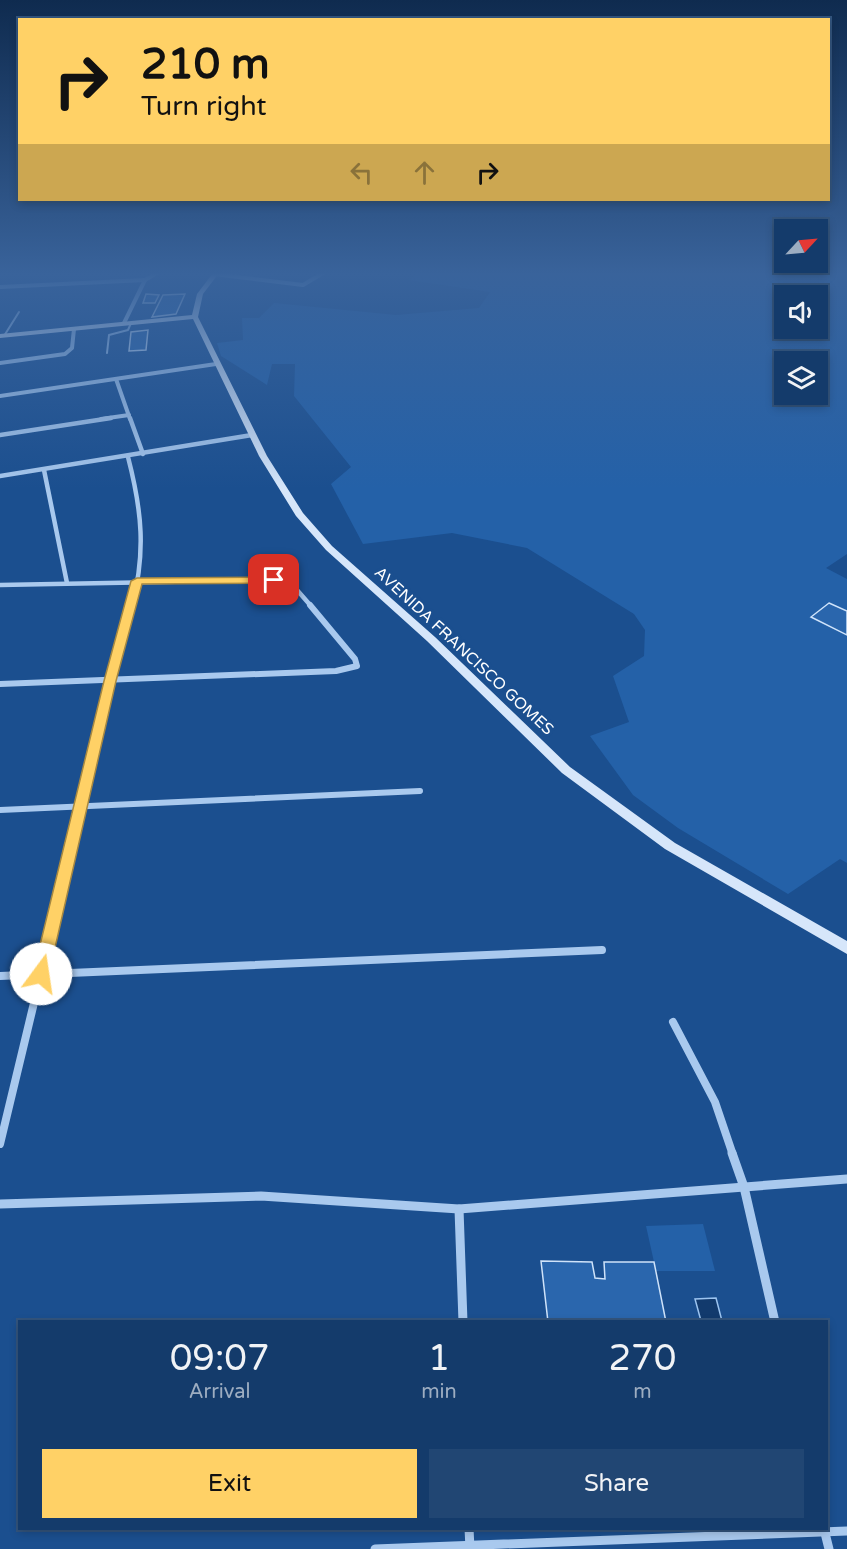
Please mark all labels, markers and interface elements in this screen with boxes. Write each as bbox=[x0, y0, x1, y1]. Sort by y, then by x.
text: 210 m bbox=[141, 39, 270, 90]
icon: right bbox=[42, 42, 120, 120]
text: Turn right bbox=[141, 90, 267, 123]
icon: left bbox=[345, 156, 378, 189]
icon: ahead bbox=[408, 156, 441, 189]
icon: right bbox=[471, 156, 504, 189]
north arrow bbox=[774, 219, 828, 273]
map controls bbox=[774, 219, 828, 405]
button: sound bbox=[774, 285, 828, 339]
button: layers bbox=[774, 351, 828, 405]
pin bbox=[248, 554, 299, 605]
icon: arrive bbox=[257, 563, 290, 596]
street label: AVENIDA FRANCISCO GOMES bbox=[370, 563, 558, 740]
position arrow bbox=[9, 942, 73, 1006]
text: 09:07 bbox=[170, 1337, 270, 1380]
text: 1 bbox=[428, 1337, 450, 1380]
text: 270 bbox=[608, 1337, 676, 1380]
text: Arrival bbox=[189, 1380, 251, 1404]
text: min bbox=[421, 1380, 457, 1404]
text: m bbox=[633, 1380, 652, 1404]
button: Exit bbox=[42, 1449, 417, 1518]
button: Share bbox=[429, 1449, 804, 1518]

